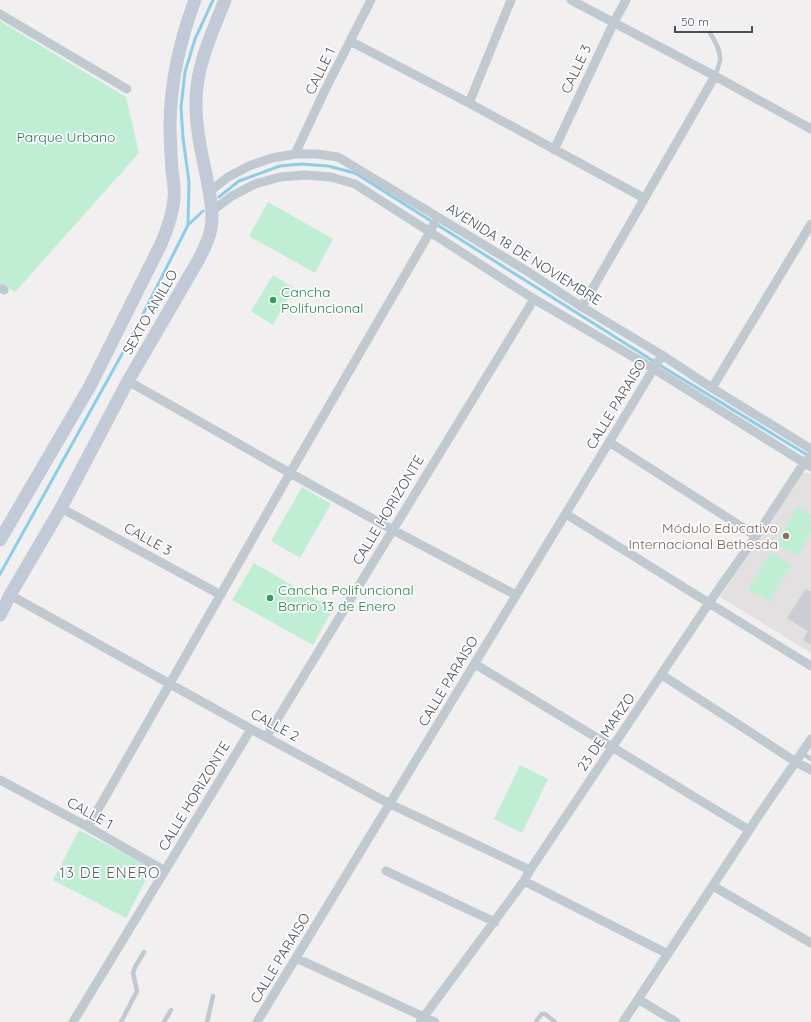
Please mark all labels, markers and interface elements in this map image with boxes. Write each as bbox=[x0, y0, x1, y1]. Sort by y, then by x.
scale bar bbox=[675, 8, 752, 34]
text: 50 m bbox=[681, 14, 709, 29]
street label: CALLE 3 bbox=[557, 42, 595, 96]
street label: CALLE 1 bbox=[301, 45, 339, 97]
park label: Parque Urbano bbox=[17, 128, 115, 146]
street label: AVENIDA 18 DE NOVIEMBRE bbox=[443, 199, 605, 309]
street label: SEXTO ANILLO bbox=[118, 266, 182, 358]
place label: Cancha Polifuncional bbox=[281, 283, 363, 317]
marker: Cancha Polifuncional bbox=[268, 295, 278, 305]
street label: CALLE PARAISO bbox=[582, 355, 650, 452]
street label: CALLE HORIZONTE bbox=[348, 452, 428, 568]
street label: CALLE 3 bbox=[121, 518, 175, 560]
place label: Módulo Educativo Internacional Bethesda bbox=[628, 519, 778, 553]
marker: Módulo Educativo Internacional Bethesda bbox=[781, 531, 791, 541]
place label: Cancha Polifuncional Barrio 13 de Enero bbox=[278, 581, 414, 615]
marker: Cancha Polifuncional Barrio 13 de Enero bbox=[265, 593, 275, 603]
street label: CALLE PARAISO bbox=[414, 632, 482, 729]
street label: 23 DE MARZO bbox=[573, 689, 639, 775]
street label: CALLE 2 bbox=[248, 705, 303, 745]
street label: CALLE HORIZONTE bbox=[154, 738, 234, 854]
street label: CALLE 1 bbox=[64, 793, 116, 833]
district label: 13 DE ENERO bbox=[59, 863, 161, 882]
street label: CALLE PARAISO bbox=[246, 909, 314, 1006]

